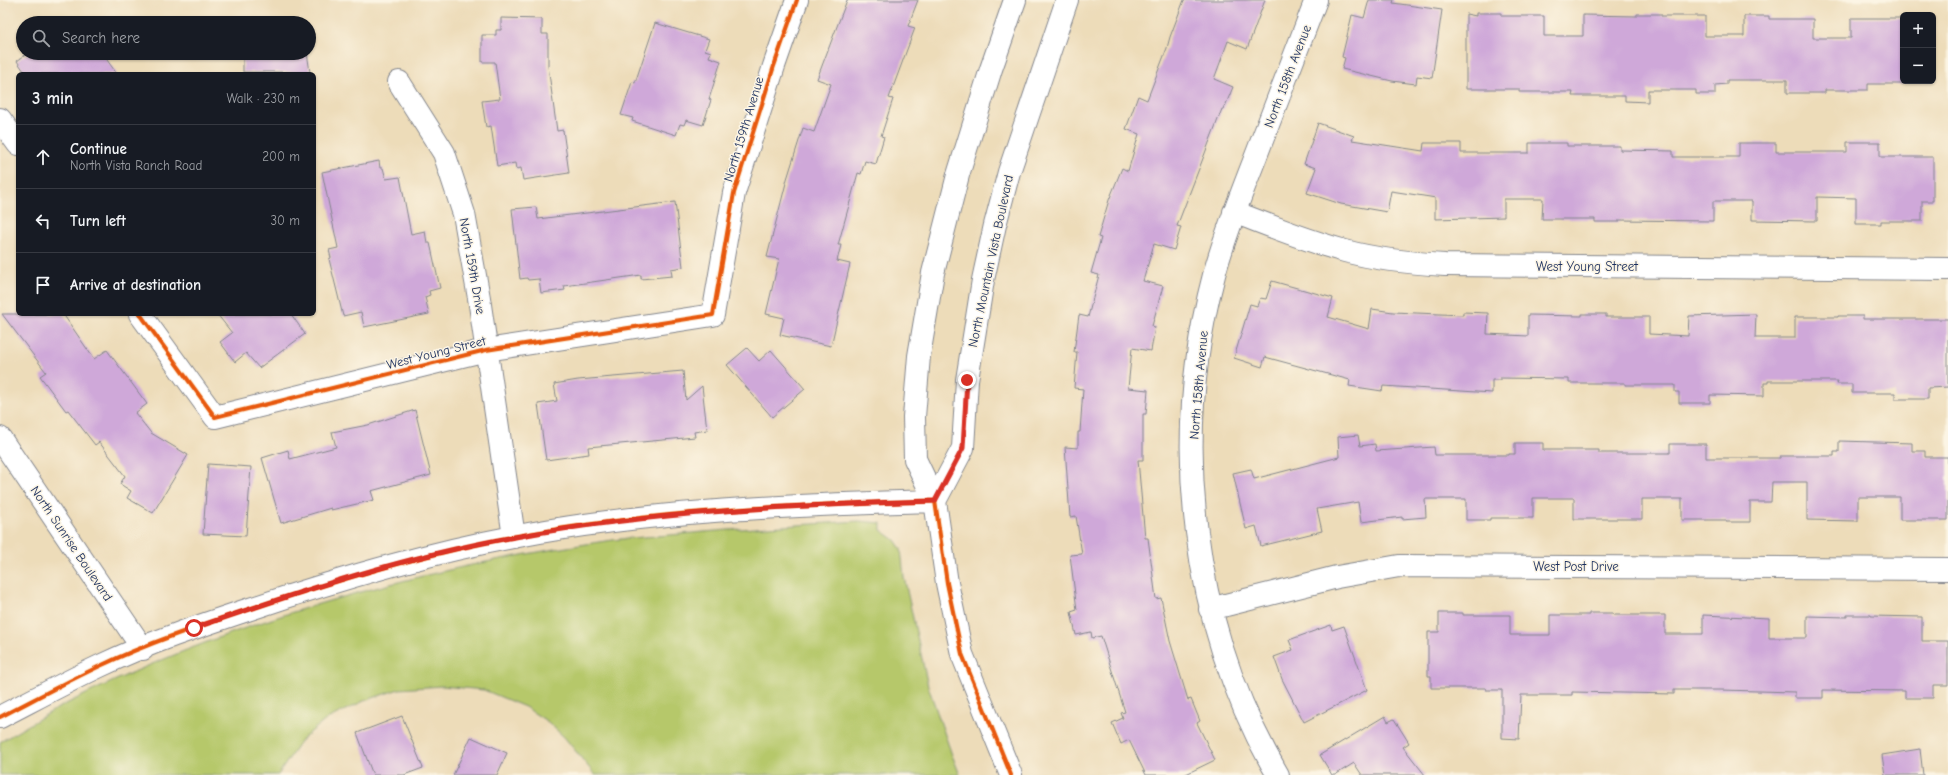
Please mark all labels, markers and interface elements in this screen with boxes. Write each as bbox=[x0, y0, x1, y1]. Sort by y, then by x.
map controls bbox=[1900, 12, 1936, 84]
button: + bbox=[1900, 12, 1936, 48]
search box bbox=[16, 16, 316, 60]
street label: North 158th Avenue bbox=[1261, 22, 1314, 130]
icon: search bbox=[30, 27, 52, 49]
text: Search here bbox=[62, 29, 140, 47]
button: − bbox=[1900, 48, 1936, 84]
street label: North 159th Avenue bbox=[720, 74, 767, 184]
text: 3 min bbox=[32, 89, 73, 108]
text: Walk · 230 m bbox=[226, 91, 300, 106]
text: Continue bbox=[70, 140, 127, 158]
icon: ahead bbox=[32, 146, 54, 168]
text: 200 m bbox=[262, 149, 300, 164]
text: North Vista Ranch Road bbox=[70, 158, 202, 173]
street label: North Mountain Vista Boulevard bbox=[965, 173, 1016, 349]
icon: left bbox=[32, 210, 54, 232]
text: Turn left bbox=[70, 212, 126, 230]
text: 30 m bbox=[270, 213, 300, 228]
street label: North 159th Drive bbox=[457, 217, 488, 316]
street label: West Young Street bbox=[1536, 259, 1639, 274]
icon: arrive bbox=[32, 274, 54, 296]
text: Arrive at destination bbox=[70, 276, 201, 294]
street label: North 158th Avenue bbox=[1186, 330, 1211, 440]
street label: West Young Street bbox=[385, 333, 489, 372]
route end bbox=[958, 371, 976, 389]
street label: North Sunrise Boulevard bbox=[27, 483, 116, 604]
street label: West Post Drive bbox=[1533, 559, 1619, 574]
route start bbox=[185, 619, 203, 637]

